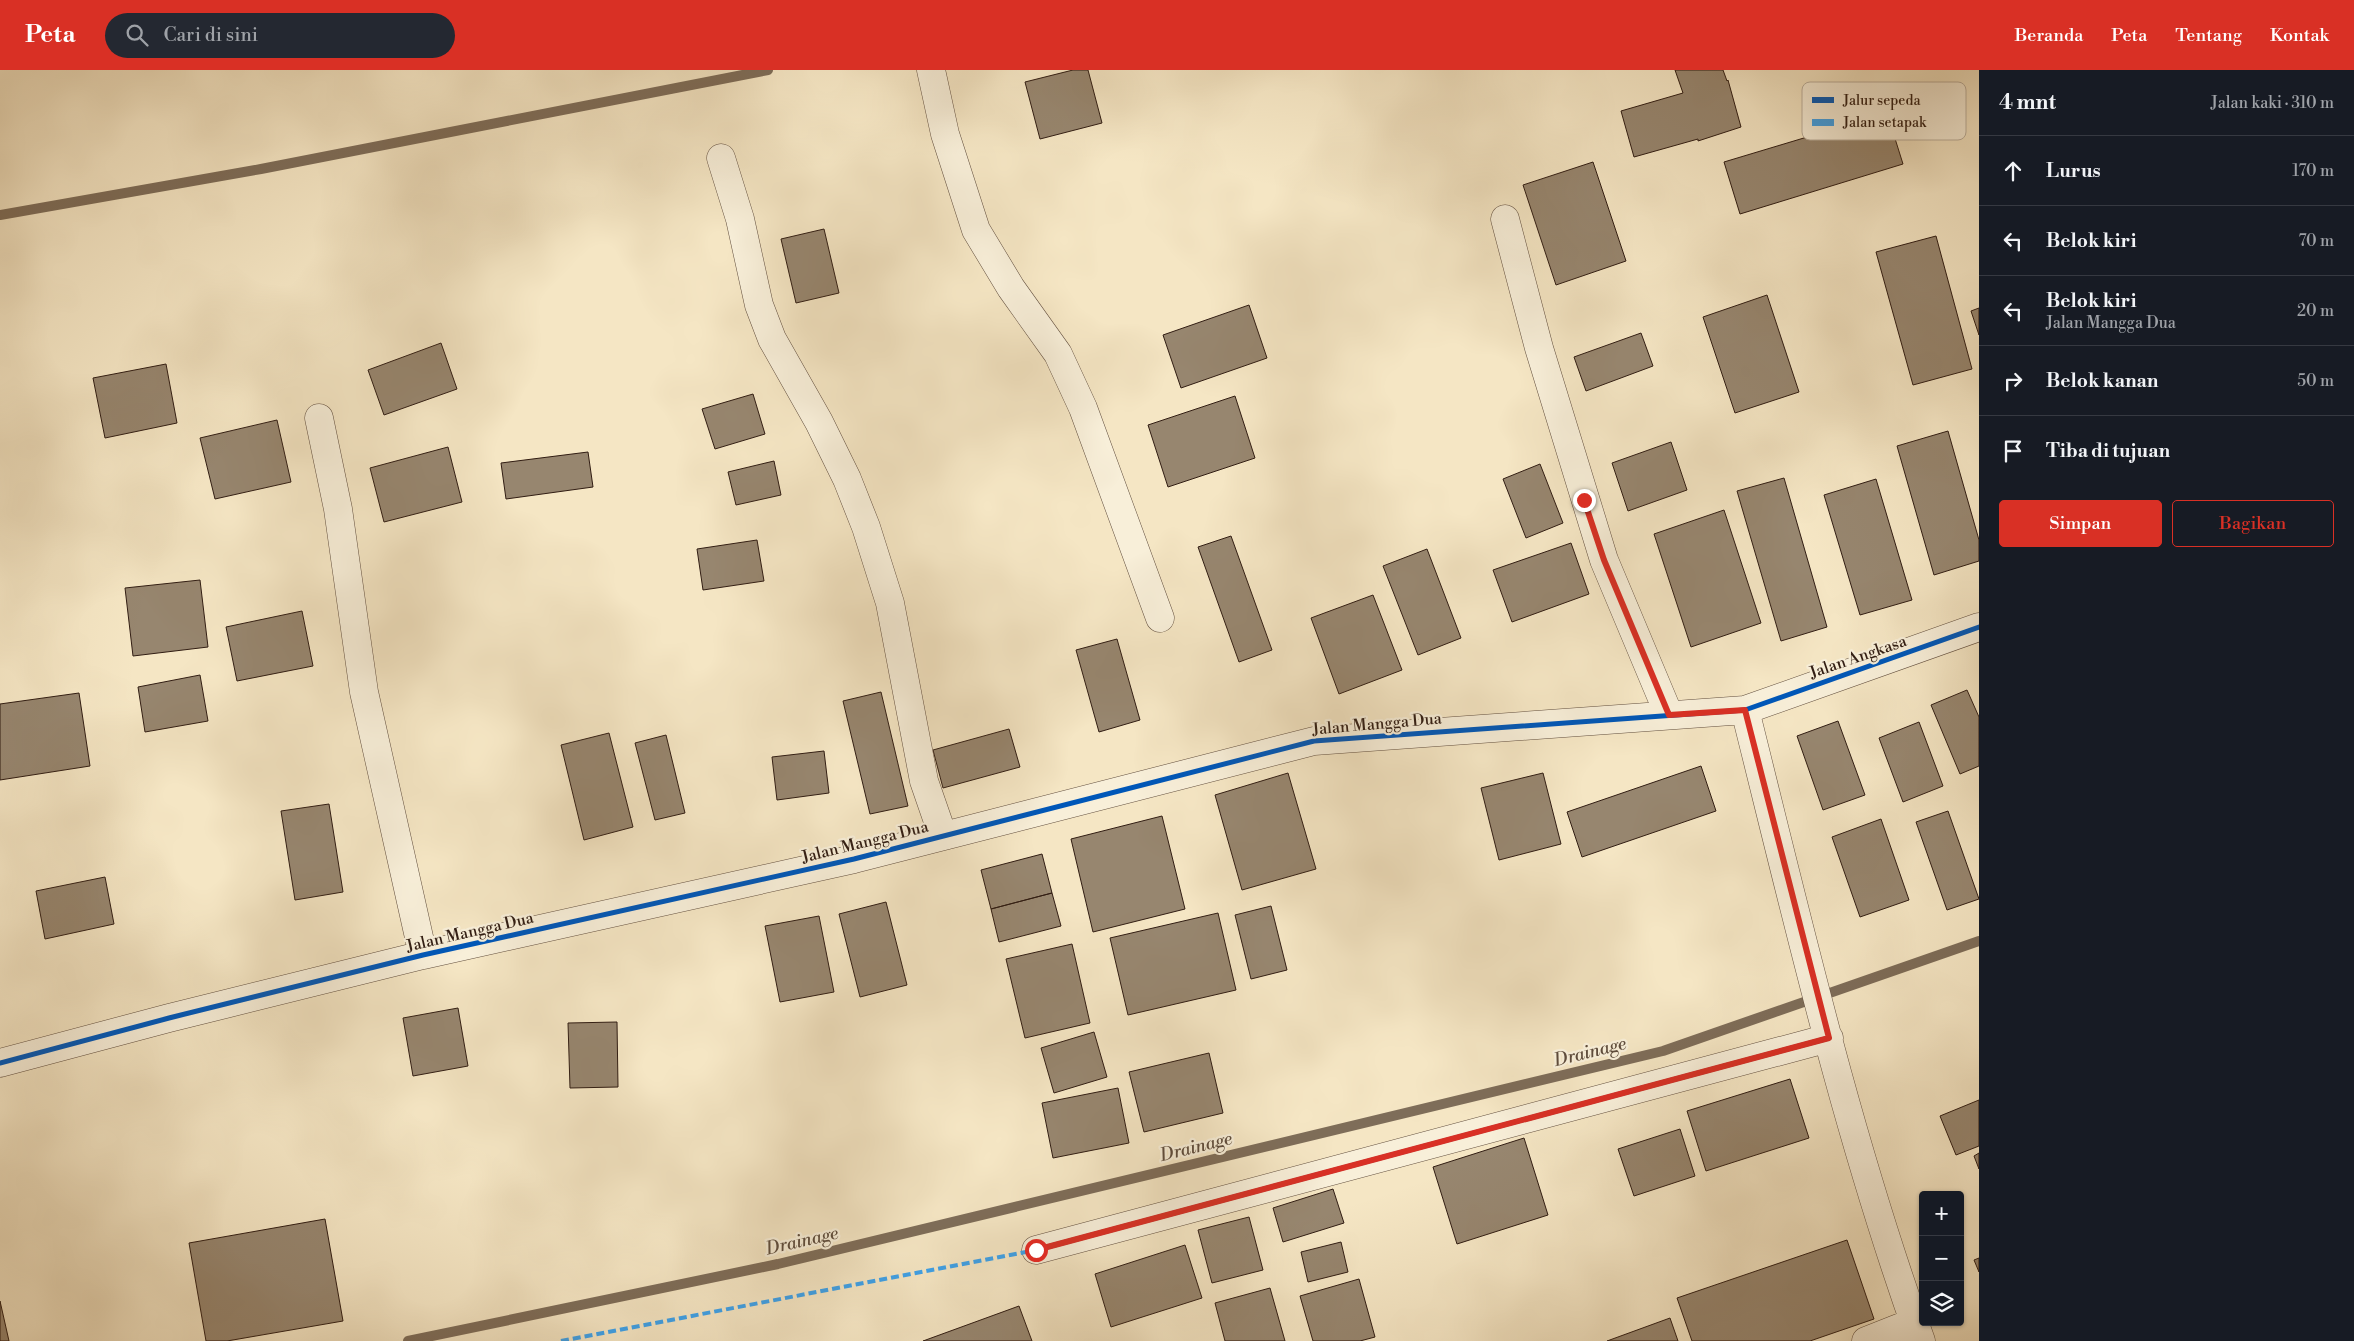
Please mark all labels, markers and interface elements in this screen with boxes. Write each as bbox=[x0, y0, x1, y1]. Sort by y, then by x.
search box bbox=[105, 13, 455, 58]
text: Peta bbox=[25, 20, 75, 50]
icon: search bbox=[123, 21, 151, 49]
text: Cari di sini bbox=[163, 23, 258, 47]
text: Beranda bbox=[2015, 24, 2083, 47]
text: Peta bbox=[2111, 24, 2147, 47]
text: Tentang bbox=[2175, 24, 2242, 47]
text: Kontak bbox=[2270, 24, 2329, 47]
legend bbox=[1802, 82, 1966, 140]
text: 4 mnt bbox=[1999, 90, 2056, 116]
text: Jalur sepeda bbox=[1842, 92, 1921, 110]
text: Jalan kaki · 310 m bbox=[2211, 93, 2334, 113]
text: Jalan setapak bbox=[1842, 114, 1927, 132]
icon: ahead bbox=[1999, 157, 2027, 185]
text: Lurus bbox=[2046, 159, 2101, 183]
text: 170 m bbox=[2292, 161, 2334, 181]
icon: left bbox=[1999, 227, 2027, 255]
text: Belok kiri bbox=[2046, 229, 2136, 253]
text: 70 m bbox=[2298, 231, 2334, 251]
text: Belok kiri bbox=[2046, 289, 2136, 313]
icon: left bbox=[1999, 297, 2027, 325]
text: 20 m bbox=[2297, 301, 2334, 321]
text: Jalan Mangga Dua bbox=[2046, 313, 2176, 333]
icon: right bbox=[1999, 367, 2027, 395]
text: Belok kanan bbox=[2046, 369, 2159, 393]
text: 50 m bbox=[2297, 371, 2334, 391]
icon: arrive bbox=[1999, 437, 2027, 465]
text: Tiba di tujuan bbox=[2046, 439, 2170, 463]
route end bbox=[1573, 489, 1596, 512]
button: Simpan bbox=[1999, 500, 2162, 547]
button: Bagikan bbox=[2172, 500, 2334, 547]
street label: Jalan Angkasa bbox=[1806, 631, 1910, 683]
street label: Jalan Mangga Dua bbox=[1310, 708, 1443, 740]
street label: Jalan Mangga Dua bbox=[799, 816, 931, 868]
street label: Jalan Mangga Dua bbox=[403, 907, 536, 957]
water label: Drainage bbox=[1550, 1032, 1629, 1072]
water label: Drainage bbox=[1156, 1127, 1235, 1167]
map controls bbox=[1919, 1191, 1964, 1326]
button: + bbox=[1919, 1191, 1964, 1236]
water label: Drainage bbox=[763, 1221, 841, 1261]
button: − bbox=[1919, 1236, 1964, 1281]
route start bbox=[1025, 1239, 1048, 1262]
button: layers bbox=[1919, 1281, 1964, 1326]

